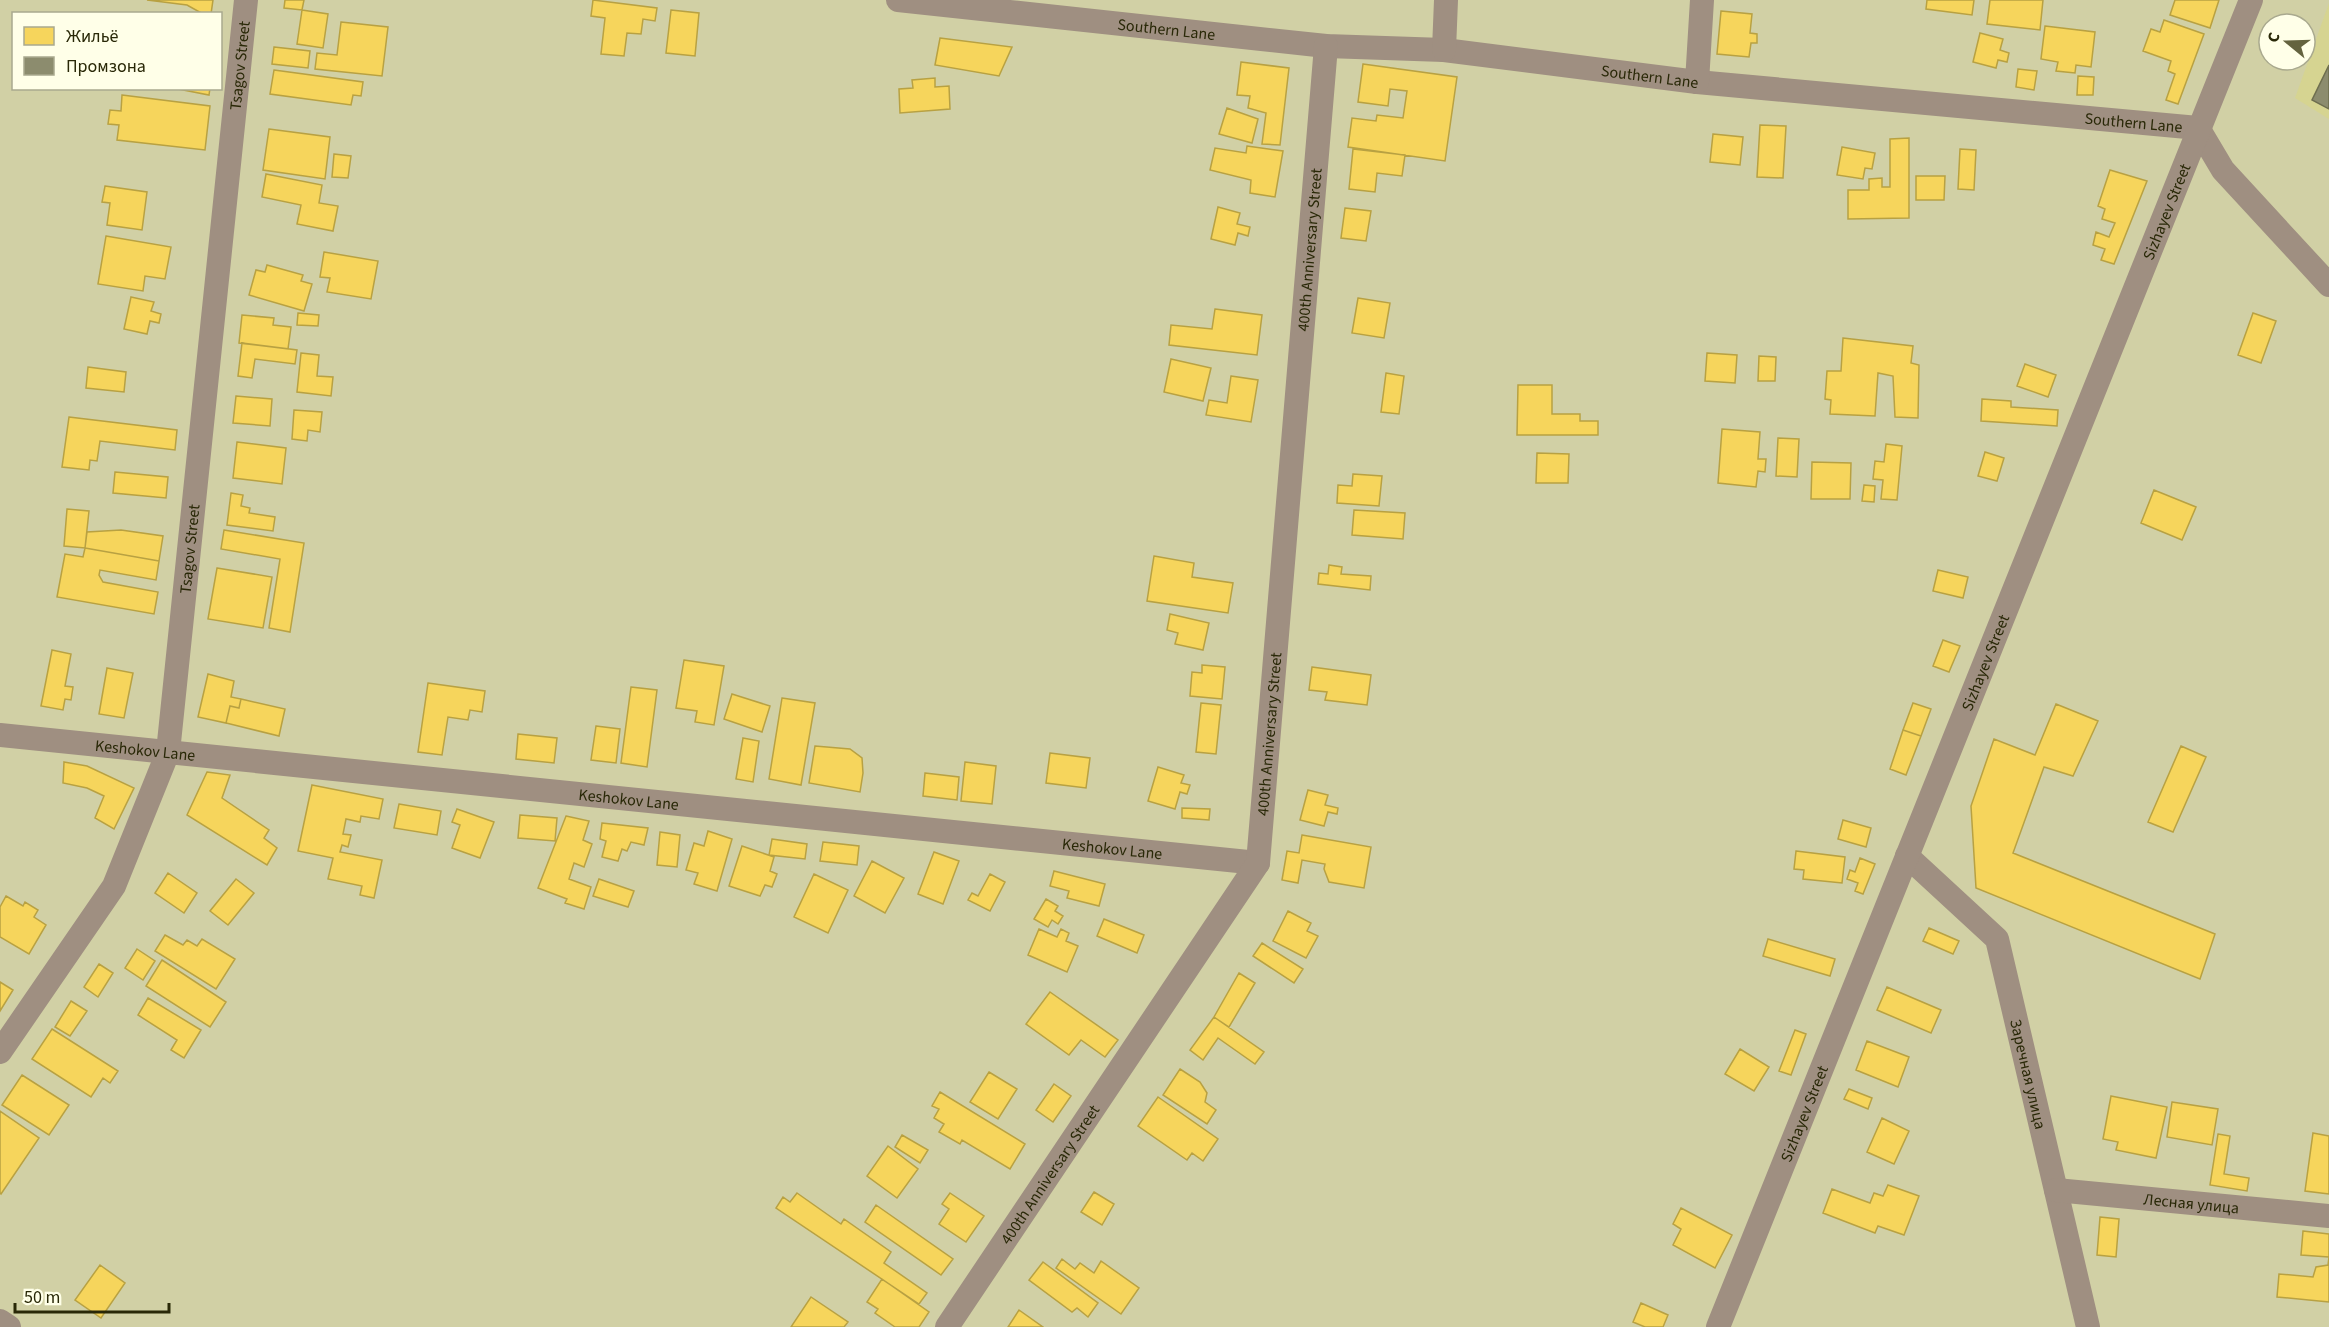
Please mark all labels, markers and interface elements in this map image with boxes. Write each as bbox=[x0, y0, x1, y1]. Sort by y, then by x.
legend bbox=[12, 12, 222, 90]
north arrow bbox=[2257, 12, 2317, 72]
street label: Southern Lane bbox=[1116, 14, 1216, 46]
street label: Tsagov Street bbox=[225, 19, 256, 111]
text: Жильё bbox=[66, 24, 119, 49]
text: С bbox=[2262, 29, 2286, 45]
text: Промзона bbox=[66, 54, 146, 79]
street label: Southern Lane bbox=[1600, 60, 1700, 94]
street label: Southern Lane bbox=[2084, 108, 2183, 139]
street label: Sizhayev Street bbox=[2138, 160, 2196, 264]
street label: 400th Anniversary Street bbox=[1292, 167, 1328, 332]
street label: Tsagov Street bbox=[174, 503, 206, 595]
street label: Sizhayev Street bbox=[1957, 611, 2015, 715]
street label: 400th Anniversary Street bbox=[1252, 651, 1288, 817]
street label: Keshokov Lane bbox=[94, 735, 196, 767]
street label: Keshokov Lane bbox=[577, 784, 680, 816]
street label: Keshokov Lane bbox=[1061, 833, 1163, 865]
street label: Заречная улица bbox=[2004, 1017, 2051, 1131]
street label: Sizhayev Street bbox=[1775, 1062, 1834, 1166]
street label: 400th Anniversary Street bbox=[996, 1100, 1105, 1249]
street label: Лесная улица bbox=[2143, 1188, 2240, 1219]
scale bar bbox=[15, 1276, 170, 1314]
text: 50 m bbox=[24, 1285, 60, 1310]

